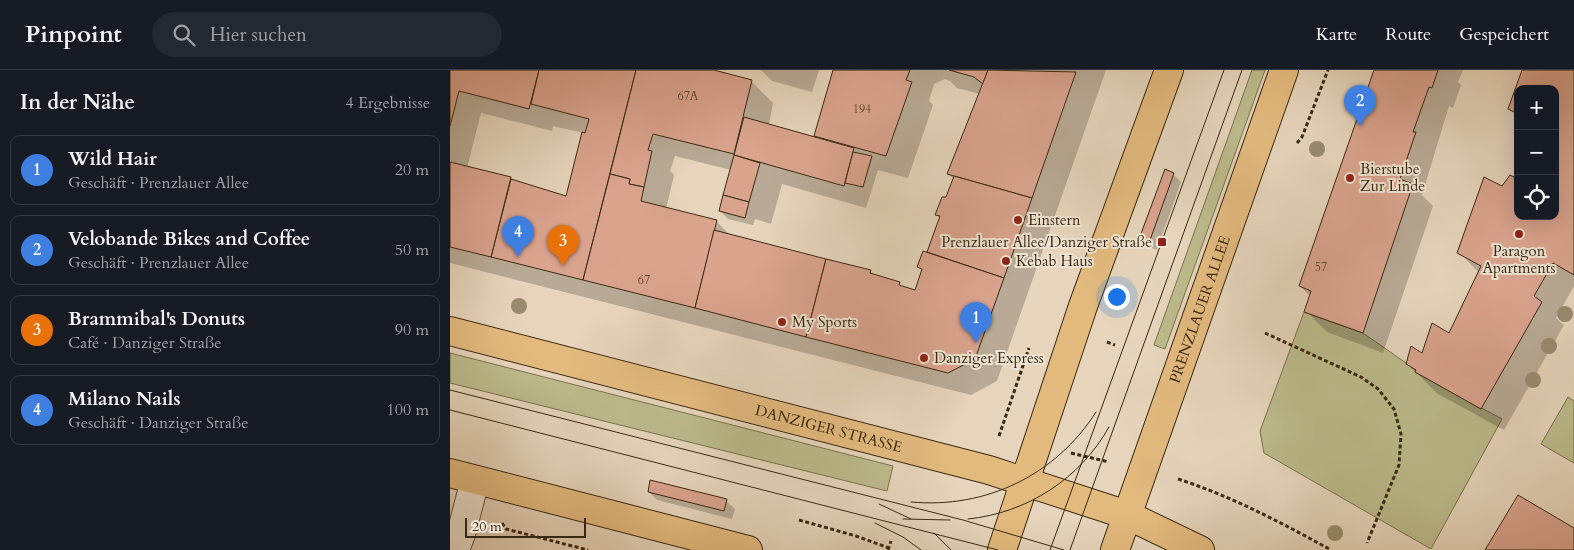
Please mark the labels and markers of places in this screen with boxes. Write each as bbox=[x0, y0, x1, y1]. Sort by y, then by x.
pin: 2 bbox=[1344, 85, 1376, 126]
place label: Bierstube Zur Linde bbox=[1360, 159, 1425, 196]
marker: Bierstube Zur Linde bbox=[1344, 172, 1356, 184]
place label: Einstern bbox=[1028, 210, 1081, 230]
marker: Einstern bbox=[1012, 214, 1024, 226]
pin: 4 bbox=[502, 216, 534, 257]
pin: 3 bbox=[547, 225, 579, 266]
marker: Paragon Apartments bbox=[1513, 228, 1525, 240]
place label: Prenzlauer Allee/Danziger Straße bbox=[941, 232, 1152, 252]
marker: Prenzlauer Allee/Danziger Straße bbox=[1156, 236, 1168, 248]
place label: Paragon Apartments bbox=[1482, 241, 1556, 278]
place label: Kebab Haus bbox=[1016, 251, 1093, 271]
marker: Kebab Haus bbox=[1000, 255, 1012, 267]
pin: 1 bbox=[960, 302, 992, 343]
place label: My Sports bbox=[792, 312, 857, 332]
marker: My Sports bbox=[776, 316, 788, 328]
place label: Danziger Express bbox=[934, 348, 1044, 368]
marker: Danziger Express bbox=[918, 352, 930, 364]

